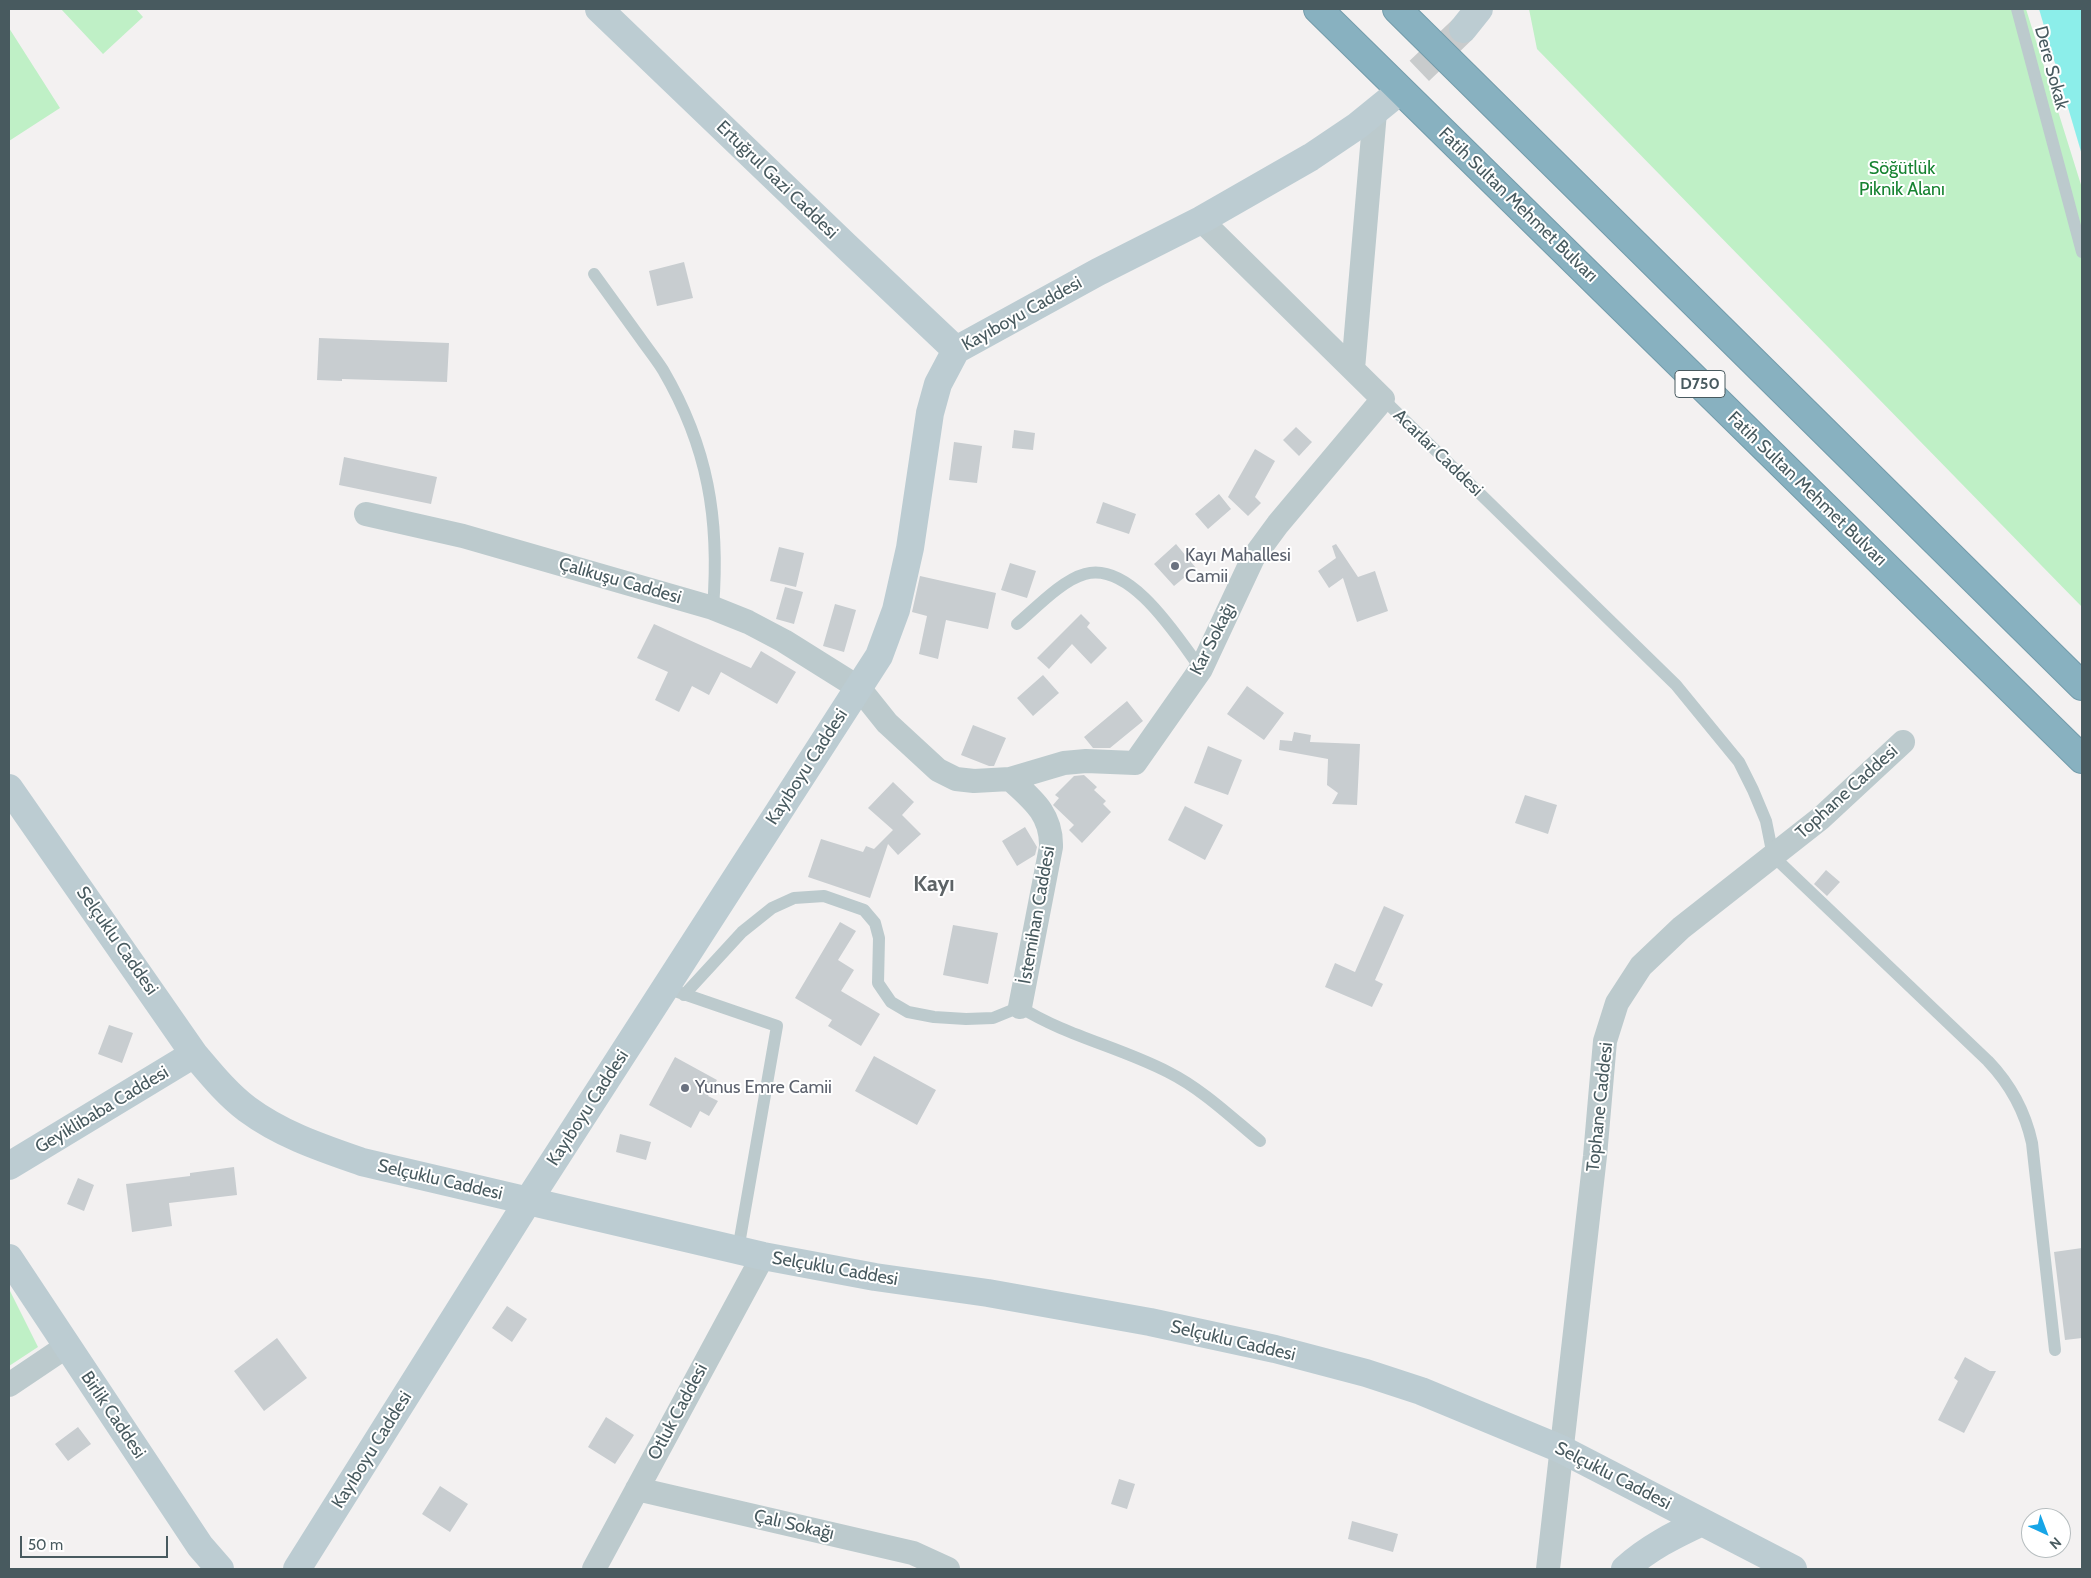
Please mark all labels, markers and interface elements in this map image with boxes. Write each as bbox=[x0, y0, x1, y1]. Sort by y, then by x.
street label: Dere Sokak bbox=[2029, 24, 2073, 112]
street label: Ertuğrul Gazi Caddesi bbox=[712, 116, 842, 244]
street label: Fatih Sultan Mehmet Bulvarı bbox=[1434, 123, 1602, 287]
park label: Söğütlük Piknik Alanı bbox=[1859, 158, 1945, 200]
street label: Kayıboyu Caddesi bbox=[958, 272, 1086, 356]
road number: D750 bbox=[1675, 370, 1725, 398]
street label: Acarlar Caddesi bbox=[1389, 405, 1487, 501]
street label: Fatih Sultan Mehmet Bulvarı bbox=[1723, 407, 1891, 571]
place label: Kayı Mahallesi Camii bbox=[1185, 545, 1291, 588]
street label: Çalıkuşu Caddesi bbox=[556, 553, 684, 609]
marker: Kayı Mahallesi Camii bbox=[1169, 560, 1181, 572]
street label: Kar Sokağı bbox=[1186, 599, 1240, 679]
street label: Kayıboyu Caddesi bbox=[761, 705, 853, 829]
street label: Tophane Caddesi bbox=[1791, 740, 1903, 844]
street label: İstemihan Caddesi bbox=[1014, 844, 1060, 986]
district label: Kayı bbox=[913, 872, 955, 898]
street label: Selçuklu Caddesi bbox=[72, 883, 162, 999]
street label: Tophane Caddesi bbox=[1582, 1041, 1618, 1173]
street label: Kayıboyu Caddesi bbox=[542, 1046, 634, 1170]
street label: Geyiklibaba Caddesi bbox=[31, 1062, 173, 1158]
place label: Yunus Emre Camii bbox=[695, 1077, 832, 1099]
marker: Yunus Emre Camii bbox=[679, 1082, 691, 1094]
street label: Selçuklu Caddesi bbox=[375, 1155, 505, 1205]
street label: Selçuklu Caddesi bbox=[770, 1247, 900, 1291]
street label: Selçuklu Caddesi bbox=[1168, 1316, 1298, 1366]
street label: Otluk Caddesi bbox=[644, 1360, 712, 1464]
street label: Birlik Caddesi bbox=[76, 1367, 150, 1463]
street label: Kayıboyu Caddesi bbox=[327, 1388, 417, 1512]
street label: Selçuklu Caddesi bbox=[1551, 1437, 1675, 1515]
street label: Çalı Sokağı bbox=[752, 1505, 836, 1545]
north arrow bbox=[2021, 1508, 2071, 1558]
scale bar bbox=[22, 1526, 170, 1558]
text: N bbox=[2046, 1533, 2065, 1553]
text: 50 m bbox=[28, 1536, 63, 1554]

